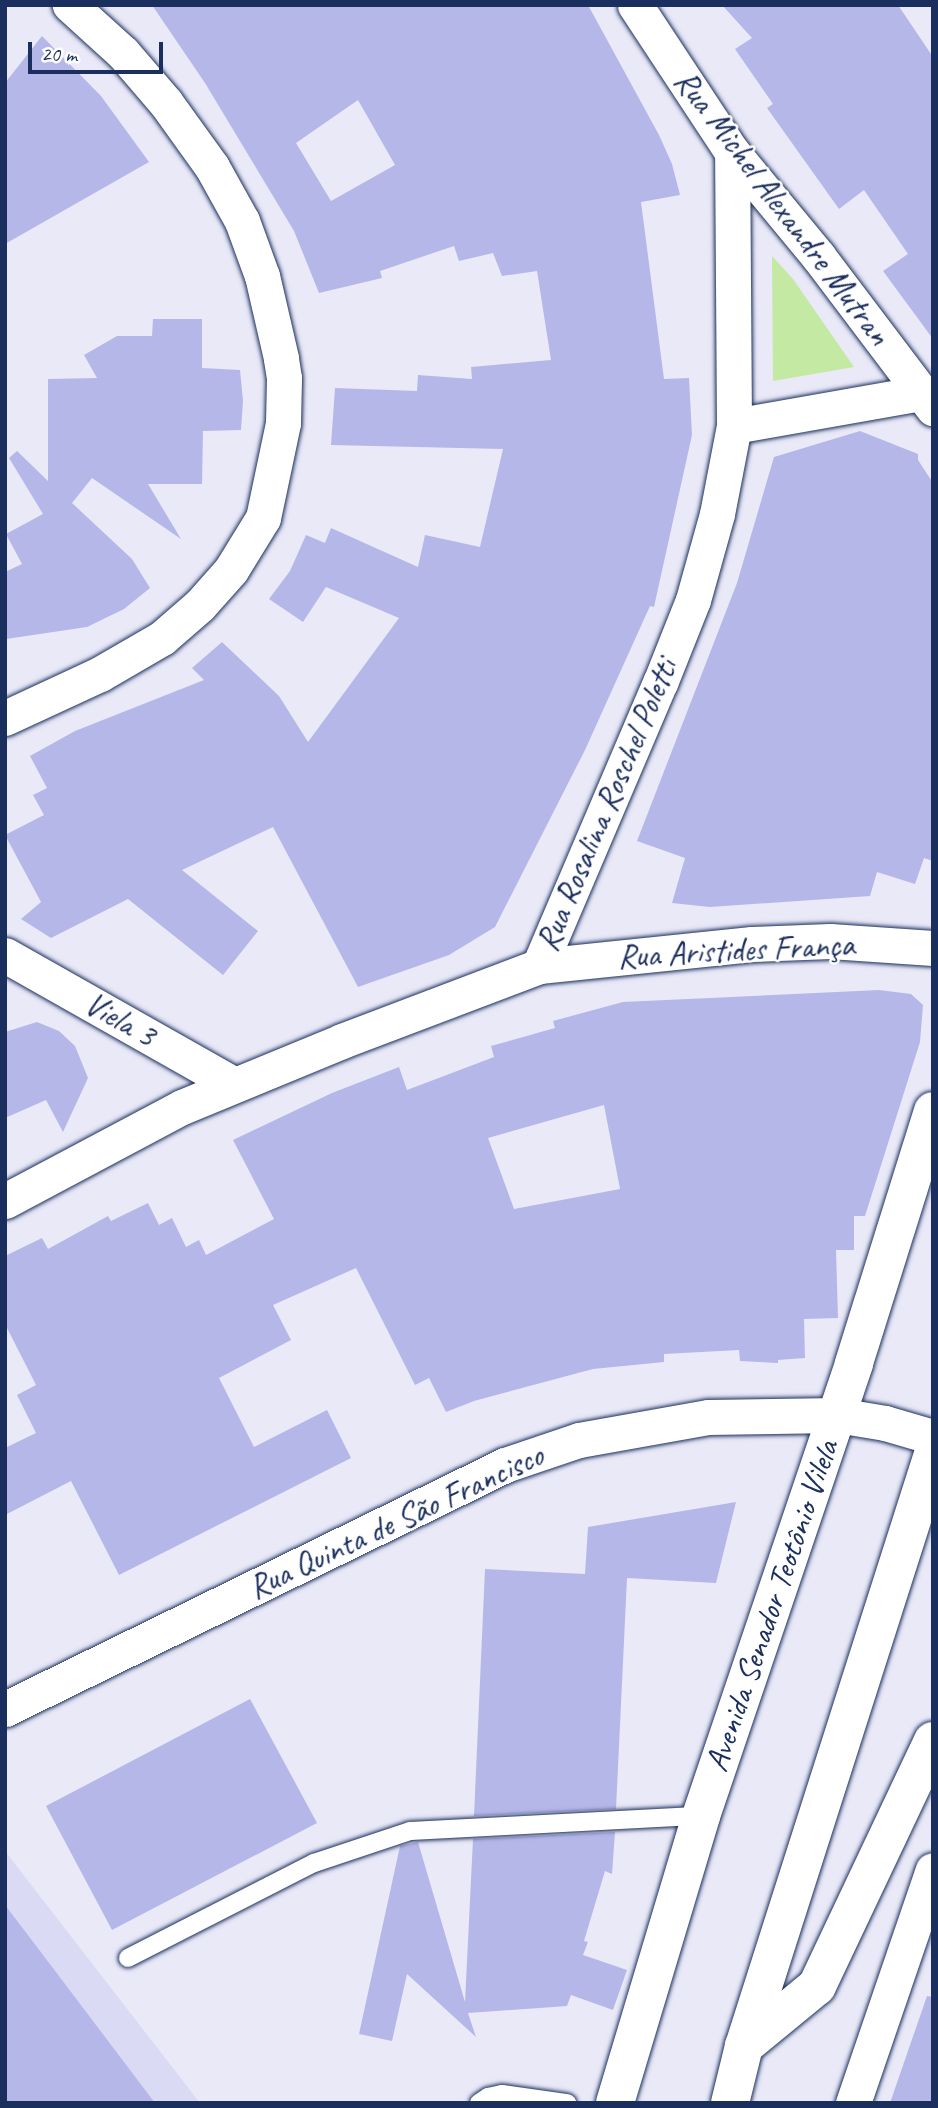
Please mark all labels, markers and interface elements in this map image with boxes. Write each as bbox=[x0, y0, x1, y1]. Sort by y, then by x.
scale bar bbox=[32, 28, 166, 72]
text: 20 m bbox=[41, 41, 77, 67]
street label: Rua Michel Alexandre Mutran bbox=[666, 63, 898, 353]
street label: Rua Rosalina Roschel Poletti bbox=[527, 653, 687, 957]
street label: Rua Aristides França bbox=[616, 925, 856, 977]
street label: Viela 3 bbox=[78, 984, 162, 1056]
street label: Avenida Senador Teotônio Vilela bbox=[697, 1435, 847, 1777]
street label: Rua Quinta de São Francisco bbox=[241, 1436, 551, 1608]

